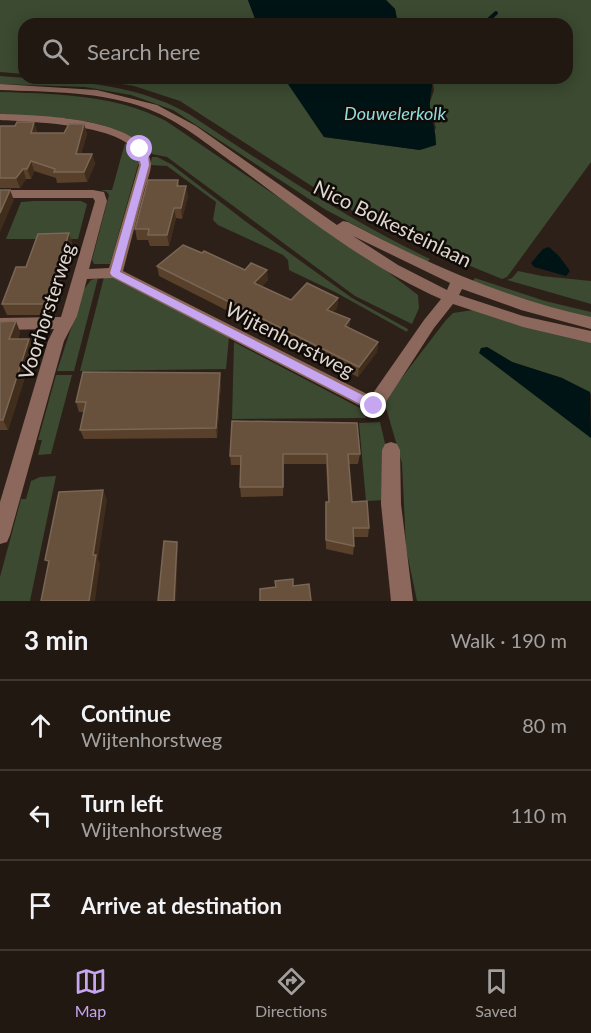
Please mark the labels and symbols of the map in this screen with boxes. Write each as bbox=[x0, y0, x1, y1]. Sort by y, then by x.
water label: Douwelerkolk bbox=[344, 102, 446, 124]
route start bbox=[126, 135, 152, 161]
street label: Nico Bolkesteinlaan bbox=[310, 174, 476, 272]
street label: Voorhorsterweg bbox=[13, 240, 79, 382]
street label: Wijtenhorstweg bbox=[222, 296, 358, 382]
route end bbox=[360, 392, 386, 418]

